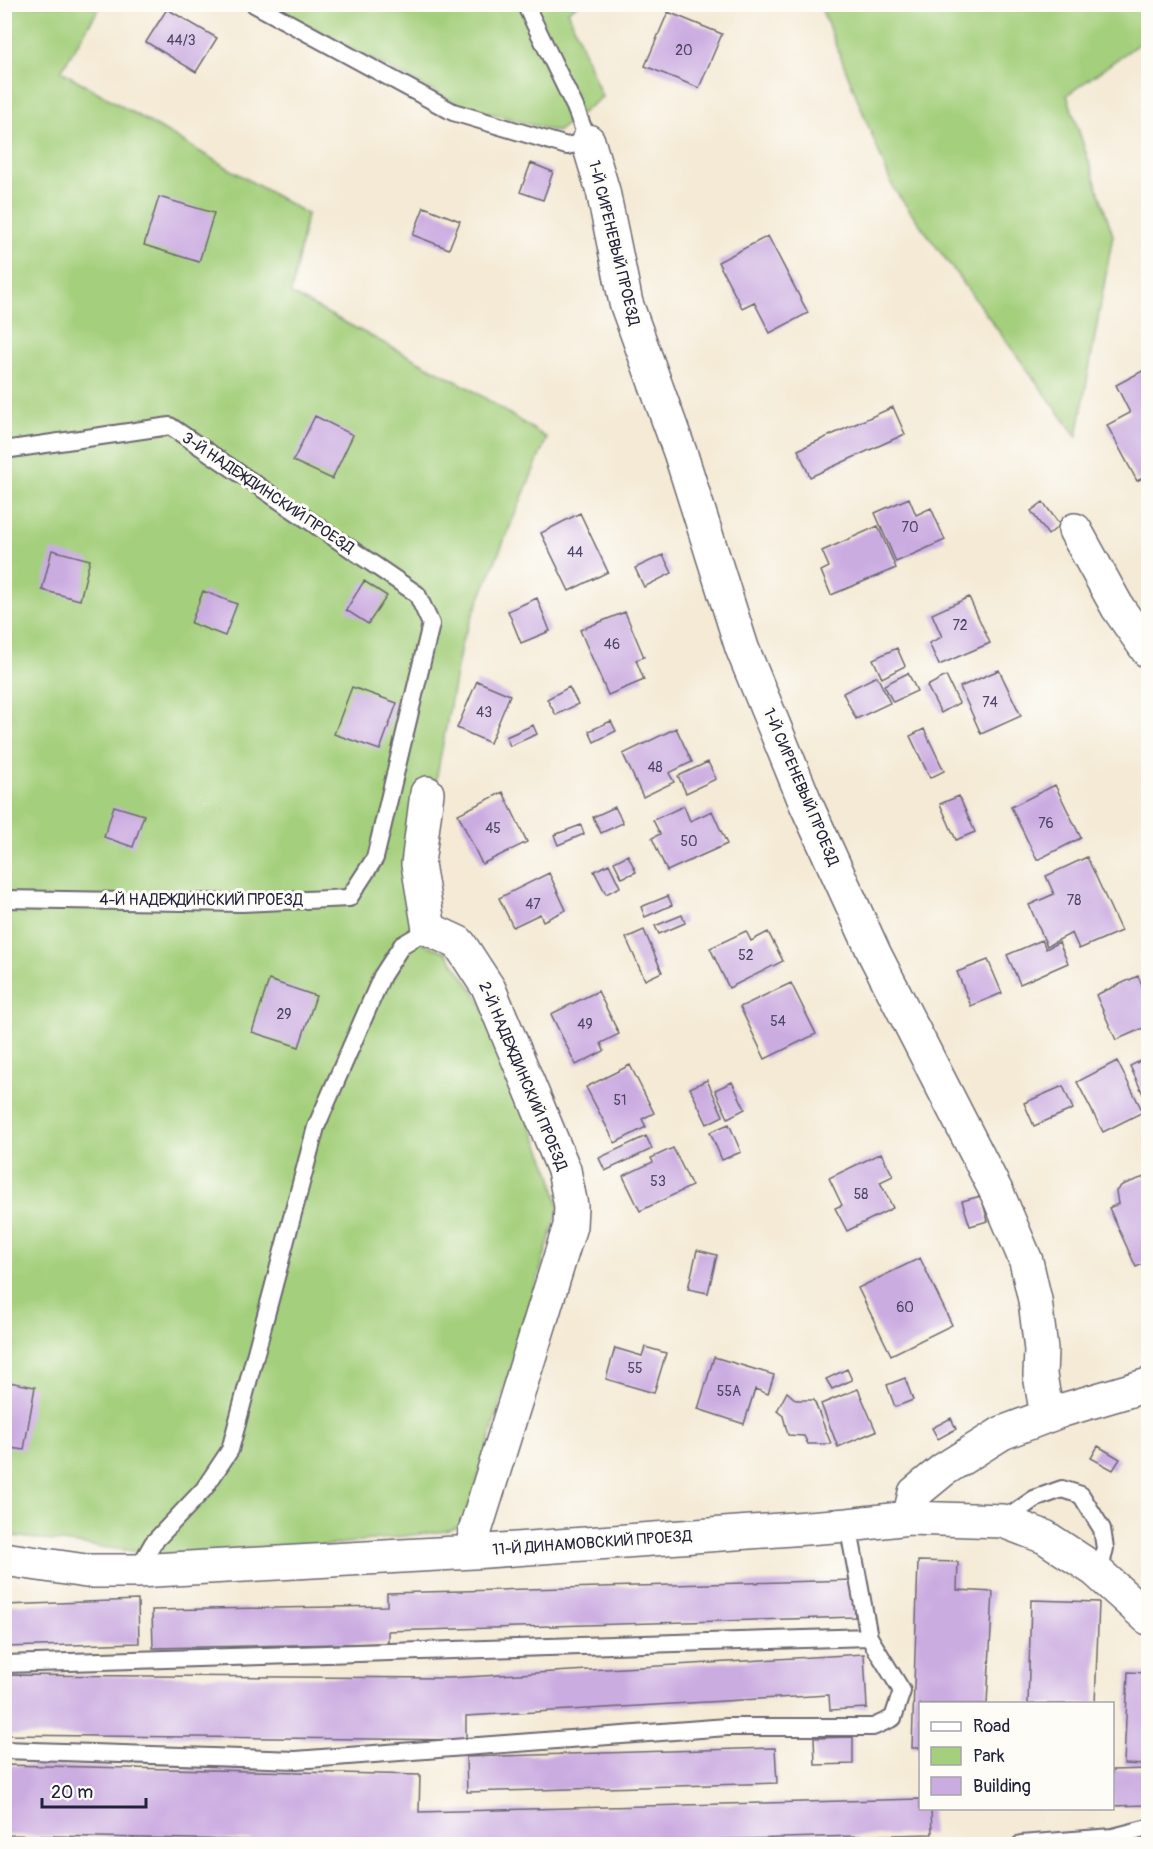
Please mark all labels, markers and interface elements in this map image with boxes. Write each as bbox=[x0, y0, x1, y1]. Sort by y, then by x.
house number: 44/3 bbox=[166, 32, 196, 49]
house number: 20 bbox=[675, 42, 693, 59]
street label: 1-Й СИРЕНЕВЫЙ ПРОЕЗД bbox=[584, 158, 644, 328]
street label: 3-Й НАДЕЖДИНСКИЙ ПРОЕЗД bbox=[178, 428, 358, 558]
house number: 70 bbox=[902, 519, 918, 536]
house number: 44 bbox=[567, 544, 583, 561]
house number: 72 bbox=[952, 617, 968, 634]
house number: 46 bbox=[604, 636, 620, 653]
house number: 74 bbox=[982, 694, 998, 711]
house number: 43 bbox=[476, 704, 492, 721]
street label: 1-Й СИРЕНЕВЫЙ ПРОЕЗД bbox=[759, 705, 843, 869]
house number: 48 bbox=[647, 759, 663, 776]
house number: 76 bbox=[1038, 815, 1054, 832]
house number: 45 bbox=[485, 820, 501, 837]
house number: 50 bbox=[680, 833, 698, 850]
street label: 4-Й НАДЕЖДИНСКИЙ ПРОЕЗД bbox=[99, 890, 303, 910]
house number: 78 bbox=[1067, 892, 1081, 909]
house number: 47 bbox=[525, 896, 541, 913]
house number: 52 bbox=[738, 947, 754, 964]
street label: 2-Й НАДЕЖДИНСКИЙ ПРОЕЗД bbox=[474, 979, 572, 1174]
house number: 29 bbox=[276, 1006, 292, 1023]
house number: 54 bbox=[770, 1013, 786, 1030]
house number: 49 bbox=[577, 1016, 593, 1033]
house number: 51 bbox=[613, 1092, 627, 1109]
house number: 53 bbox=[650, 1173, 666, 1190]
house number: 58 bbox=[854, 1186, 868, 1203]
house number: 60 bbox=[896, 1299, 914, 1316]
house number: 55 bbox=[627, 1360, 643, 1377]
house number: 55А bbox=[717, 1383, 741, 1400]
street label: 11-Й ДИНАМОВСКИЙ ПРОЕЗД bbox=[492, 1526, 693, 1560]
legend bbox=[919, 1702, 1114, 1810]
text: Road bbox=[973, 1715, 1010, 1738]
text: Park bbox=[973, 1745, 1005, 1768]
scale bar bbox=[42, 1771, 146, 1809]
text: Building bbox=[973, 1775, 1031, 1798]
text: 20 m bbox=[51, 1781, 93, 1804]

